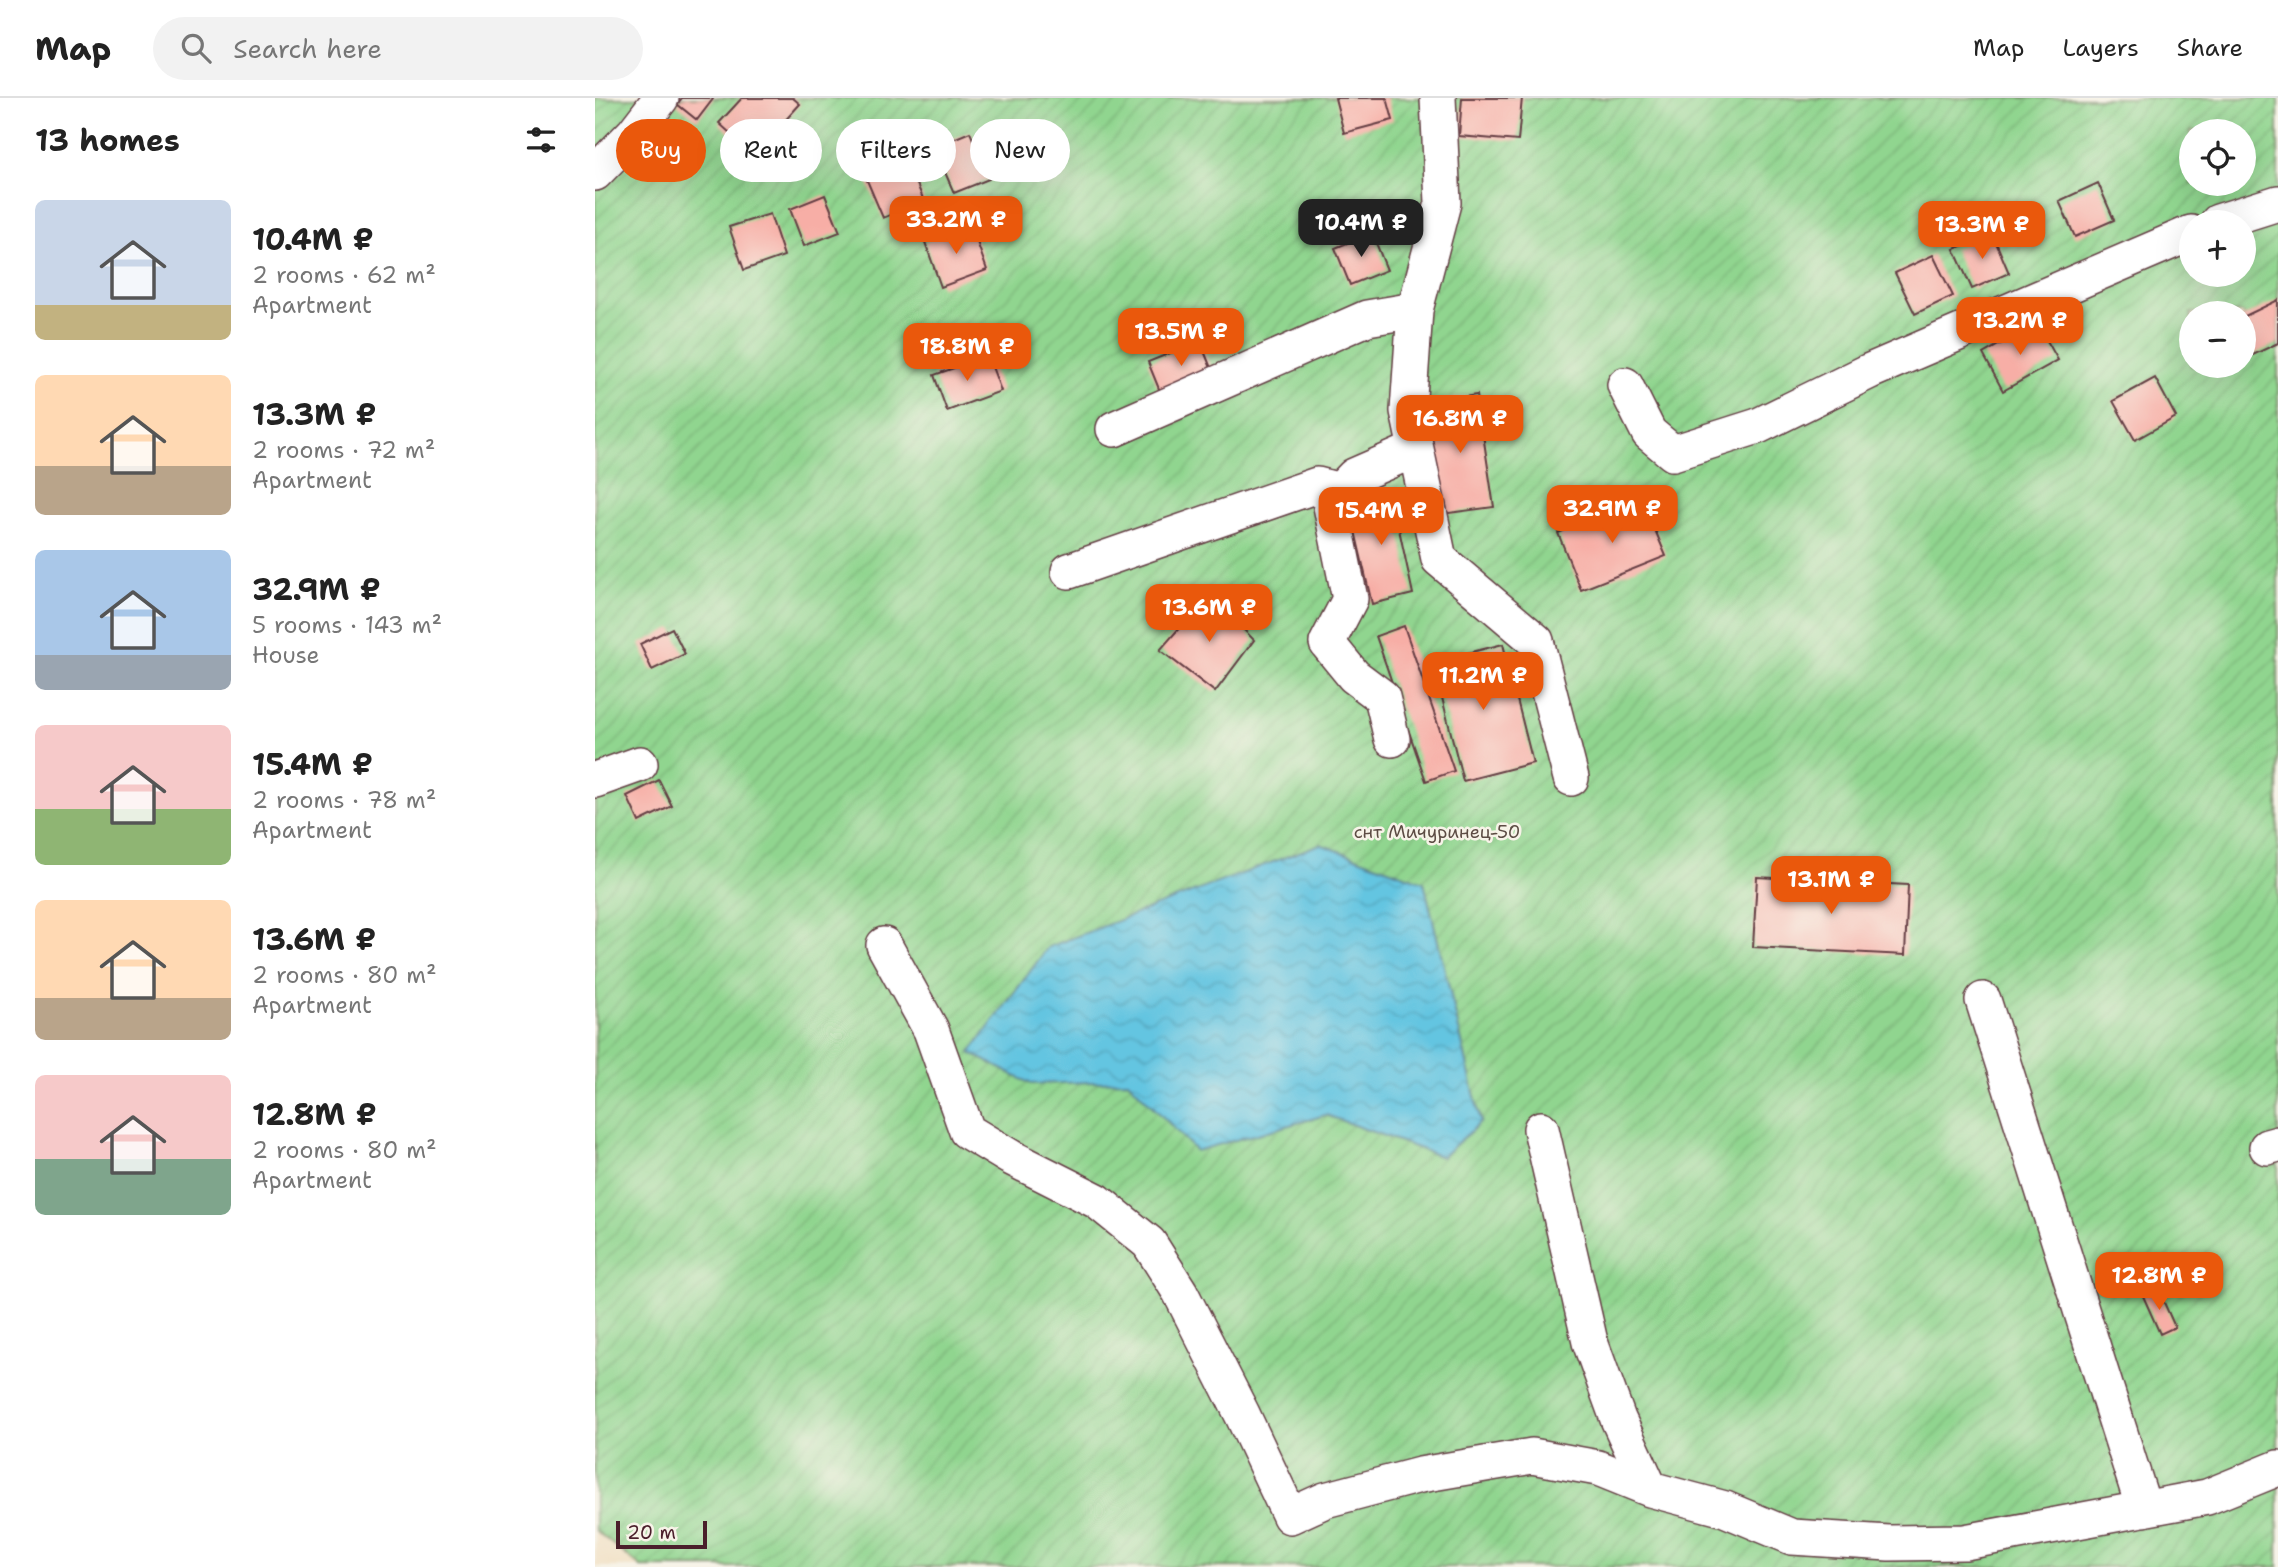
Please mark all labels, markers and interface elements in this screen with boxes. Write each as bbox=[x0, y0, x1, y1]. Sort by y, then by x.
search box bbox=[153, 17, 643, 80]
text: Map bbox=[35, 26, 111, 71]
icon: search bbox=[177, 29, 215, 67]
text: Search here bbox=[233, 31, 382, 66]
text: Map bbox=[1973, 32, 2024, 64]
text: Layers bbox=[2062, 32, 2139, 64]
text: Share bbox=[2177, 32, 2243, 64]
chip: Buy bbox=[616, 119, 706, 182]
chip: Rent bbox=[720, 119, 822, 182]
chip: Filters bbox=[836, 119, 956, 182]
chip: New bbox=[970, 119, 1070, 182]
map controls bbox=[2179, 119, 2256, 378]
button: locate bbox=[2179, 119, 2256, 196]
text: 13 homes bbox=[35, 120, 180, 161]
icon: filters bbox=[522, 121, 560, 159]
pin: 33.2M ₽ bbox=[891, 197, 1021, 256]
pin: 10.4M ₽ bbox=[1296, 200, 1426, 259]
pin: 13.3M ₽ bbox=[1917, 202, 2047, 261]
text: 33.2M ₽ bbox=[906, 204, 1006, 234]
text: 10.4M ₽ bbox=[1314, 207, 1408, 237]
text: 13.3M ₽ bbox=[1934, 209, 2030, 239]
button: + bbox=[2179, 210, 2256, 287]
text: 10.4M ₽ bbox=[252, 219, 374, 260]
icon: home bbox=[91, 228, 175, 312]
text: 2 rooms · 62 m² bbox=[252, 260, 436, 290]
text: Apartment bbox=[252, 290, 372, 320]
pin: 13.2M ₽ bbox=[1955, 298, 2085, 357]
button: − bbox=[2179, 301, 2256, 378]
text: 13.2M ₽ bbox=[1972, 305, 2068, 335]
pin: 13.5M ₽ bbox=[1116, 308, 1246, 368]
text: 13.5M ₽ bbox=[1134, 316, 1228, 346]
pin: 18.8M ₽ bbox=[902, 324, 1032, 383]
text: 18.8M ₽ bbox=[919, 331, 1015, 361]
text: 13.3M ₽ bbox=[252, 394, 376, 435]
pin: 16.8M ₽ bbox=[1395, 396, 1525, 455]
icon: home bbox=[91, 403, 175, 487]
text: 16.8M ₽ bbox=[1412, 403, 1508, 433]
text: 2 rooms · 72 m² bbox=[252, 435, 435, 465]
text: Apartment bbox=[252, 465, 372, 495]
pin: 32.9M ₽ bbox=[1547, 486, 1677, 545]
pin: 15.4M ₽ bbox=[1316, 488, 1446, 547]
text: 32.9M ₽ bbox=[1563, 493, 1661, 523]
text: 15.4M ₽ bbox=[1335, 495, 1427, 525]
text: 32.9M ₽ bbox=[252, 569, 381, 610]
icon: home bbox=[91, 578, 175, 662]
pin: 13.6M ₽ bbox=[1144, 584, 1274, 644]
text: 13.6M ₽ bbox=[1161, 592, 1257, 622]
text: 5 rooms · 143 m² bbox=[252, 610, 442, 640]
text: House bbox=[252, 640, 320, 670]
pin: 11.2M ₽ bbox=[1418, 652, 1548, 712]
text: 11.2M ₽ bbox=[1438, 660, 1528, 690]
text: 15.4M ₽ bbox=[252, 744, 373, 785]
icon: home bbox=[91, 753, 175, 837]
text: 2 rooms · 78 m² bbox=[252, 785, 436, 815]
text: Apartment bbox=[252, 815, 372, 845]
park label: снт Мичуринец-50 bbox=[1354, 820, 1520, 844]
pin: 13.1M ₽ bbox=[1766, 856, 1896, 916]
text: 13.1M ₽ bbox=[1787, 864, 1875, 894]
text: 13.6M ₽ bbox=[252, 919, 376, 960]
icon: home bbox=[91, 928, 175, 1012]
text: 2 rooms · 80 m² bbox=[252, 960, 437, 990]
text: Apartment bbox=[252, 990, 372, 1020]
text: 12.8M ₽ bbox=[252, 1094, 377, 1135]
icon: home bbox=[91, 1103, 175, 1187]
text: 2 rooms · 80 m² bbox=[252, 1135, 437, 1165]
text: Apartment bbox=[252, 1165, 372, 1195]
pin: 12.8M ₽ bbox=[2094, 1252, 2224, 1312]
text: 12.8M ₽ bbox=[2111, 1260, 2207, 1290]
scale bar bbox=[616, 1518, 707, 1550]
text: 20 m bbox=[627, 1520, 676, 1545]

